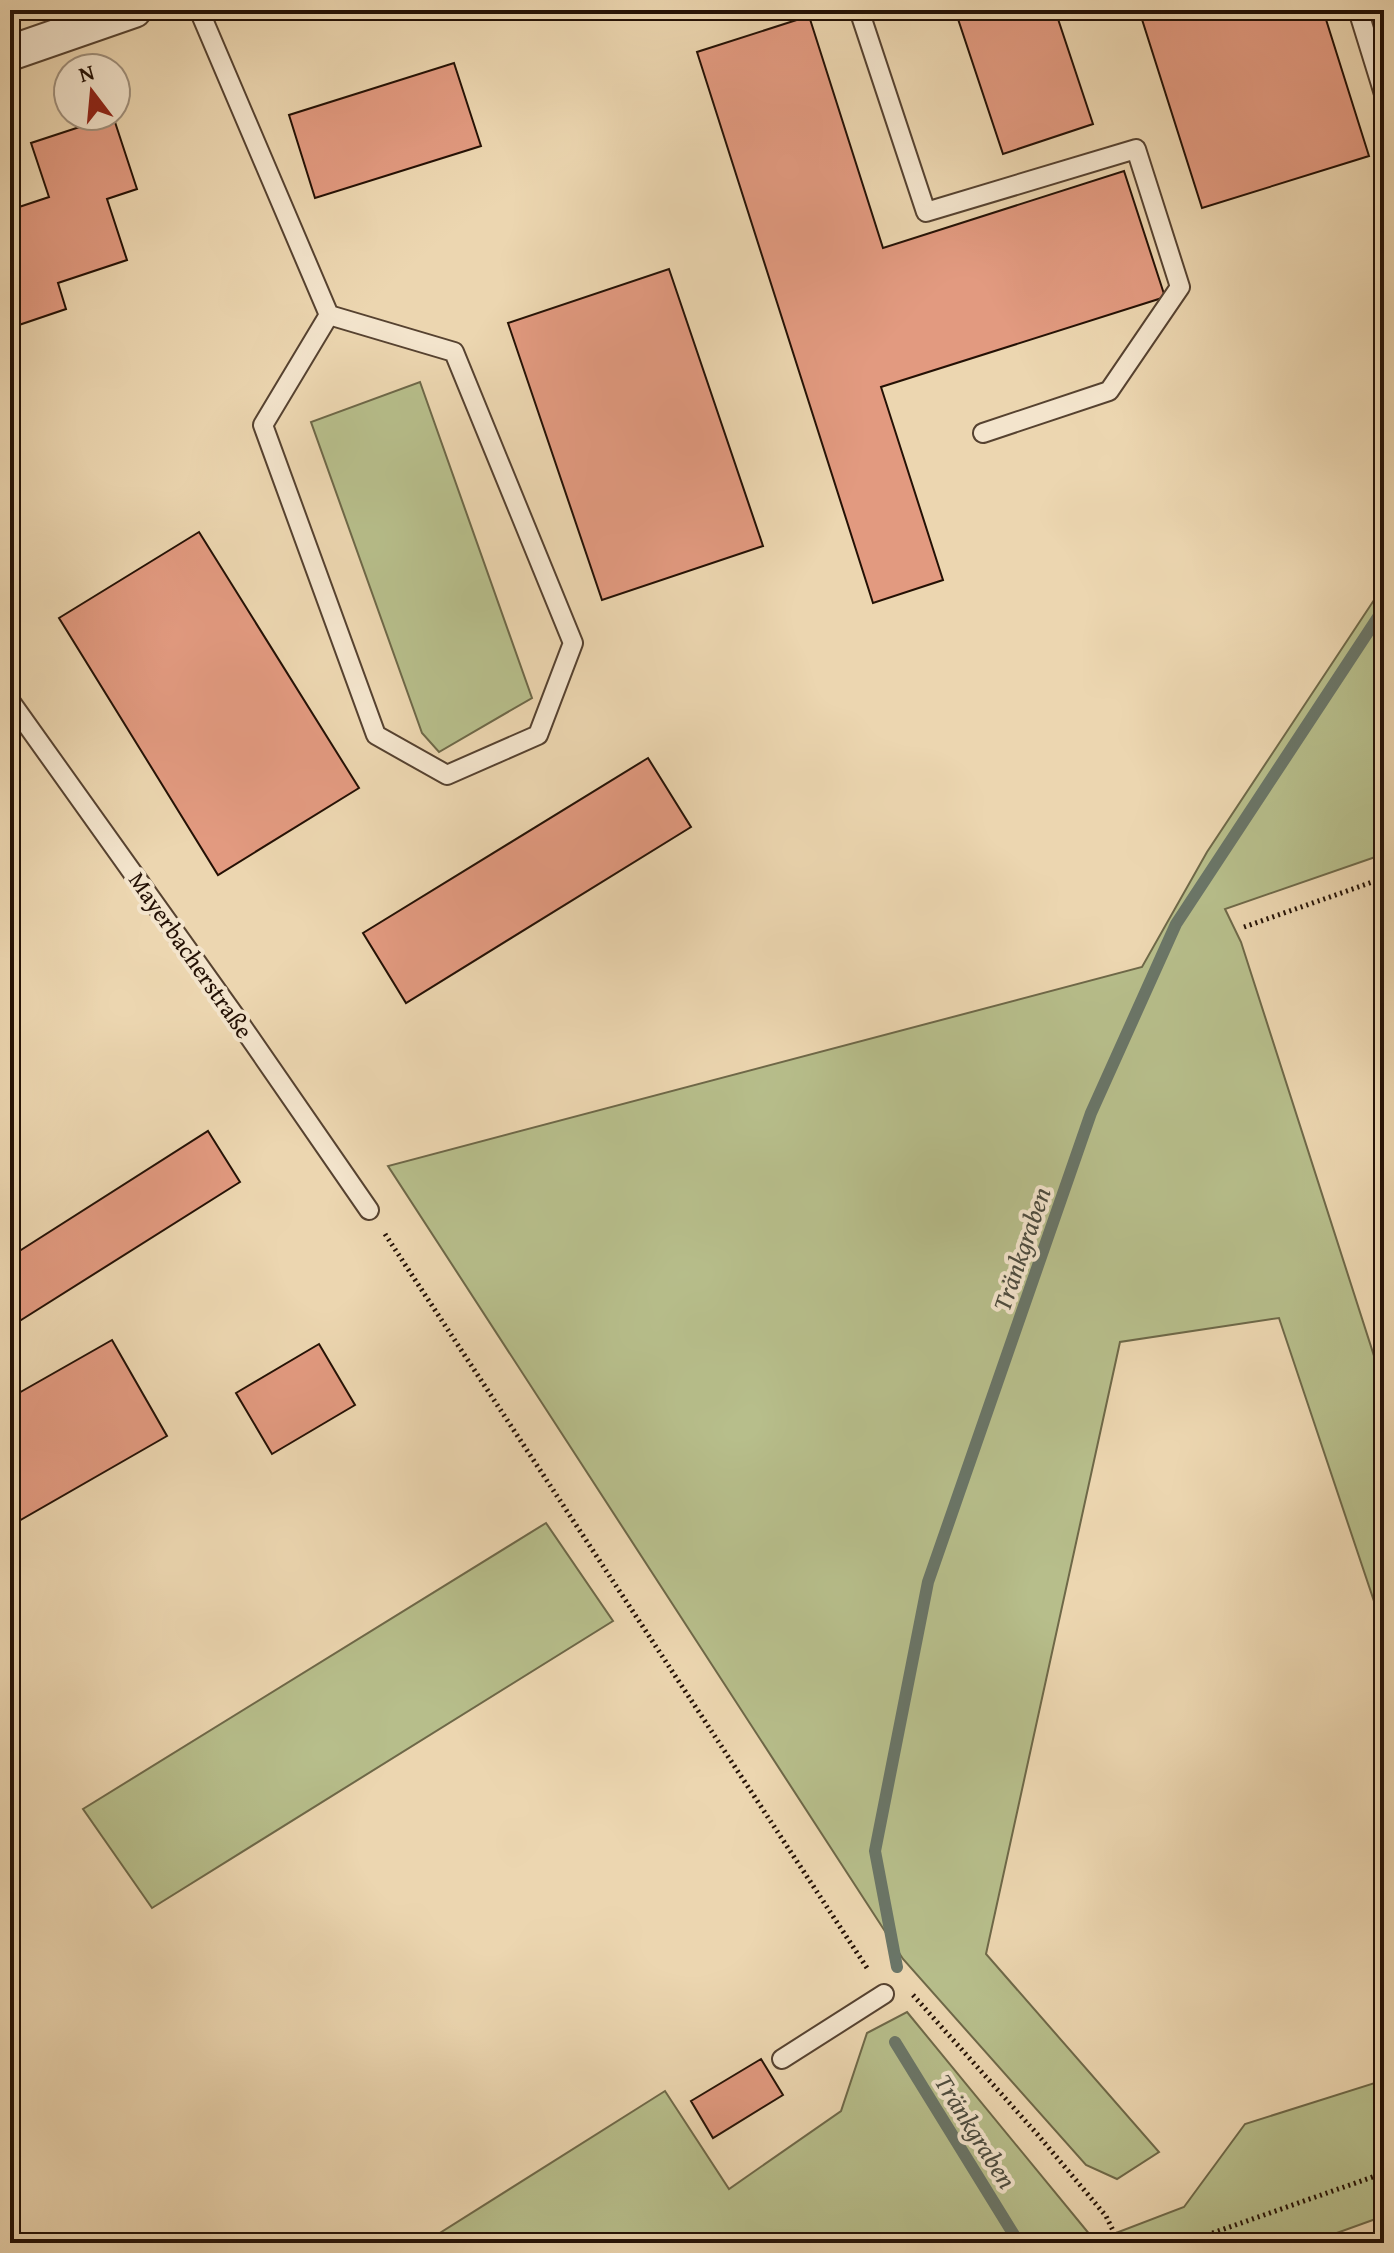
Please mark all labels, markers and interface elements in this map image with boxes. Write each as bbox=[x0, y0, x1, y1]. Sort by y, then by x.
north arrow bbox=[52, 52, 132, 132]
text: N bbox=[75, 55, 98, 90]
street label: Mayerbacherstraße bbox=[120, 864, 262, 1046]
water label: Tränkgraben bbox=[982, 1182, 1060, 1316]
water label: Tränkgraben bbox=[925, 2066, 1027, 2196]

